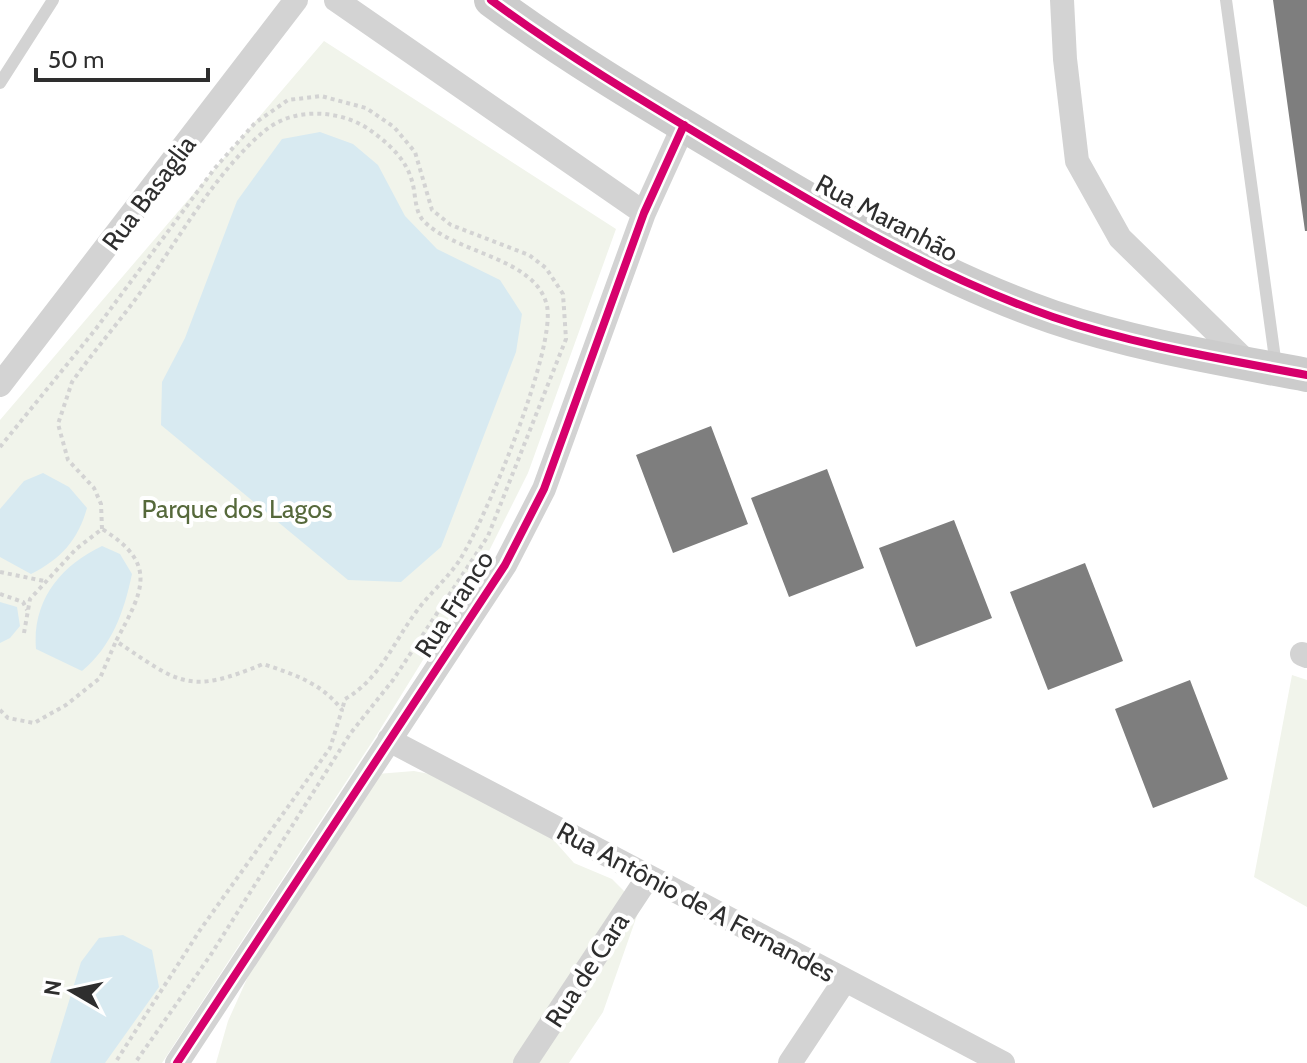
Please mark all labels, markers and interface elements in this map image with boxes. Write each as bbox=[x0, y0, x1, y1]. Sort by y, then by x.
scale bar bbox=[36, 32, 208, 82]
text: 50 m bbox=[48, 45, 104, 74]
street label: Rua Basaglia bbox=[95, 129, 203, 257]
street label: Rua Maranhão bbox=[810, 167, 964, 269]
park label: Parque dos Lagos bbox=[142, 493, 333, 525]
street label: Rua Franco bbox=[408, 545, 500, 663]
street label: Rua Antônio de A Fernandes bbox=[551, 815, 841, 989]
street label: Rua de Cara bbox=[538, 906, 636, 1033]
north arrow bbox=[32, 951, 112, 1031]
text: N bbox=[38, 978, 67, 998]

